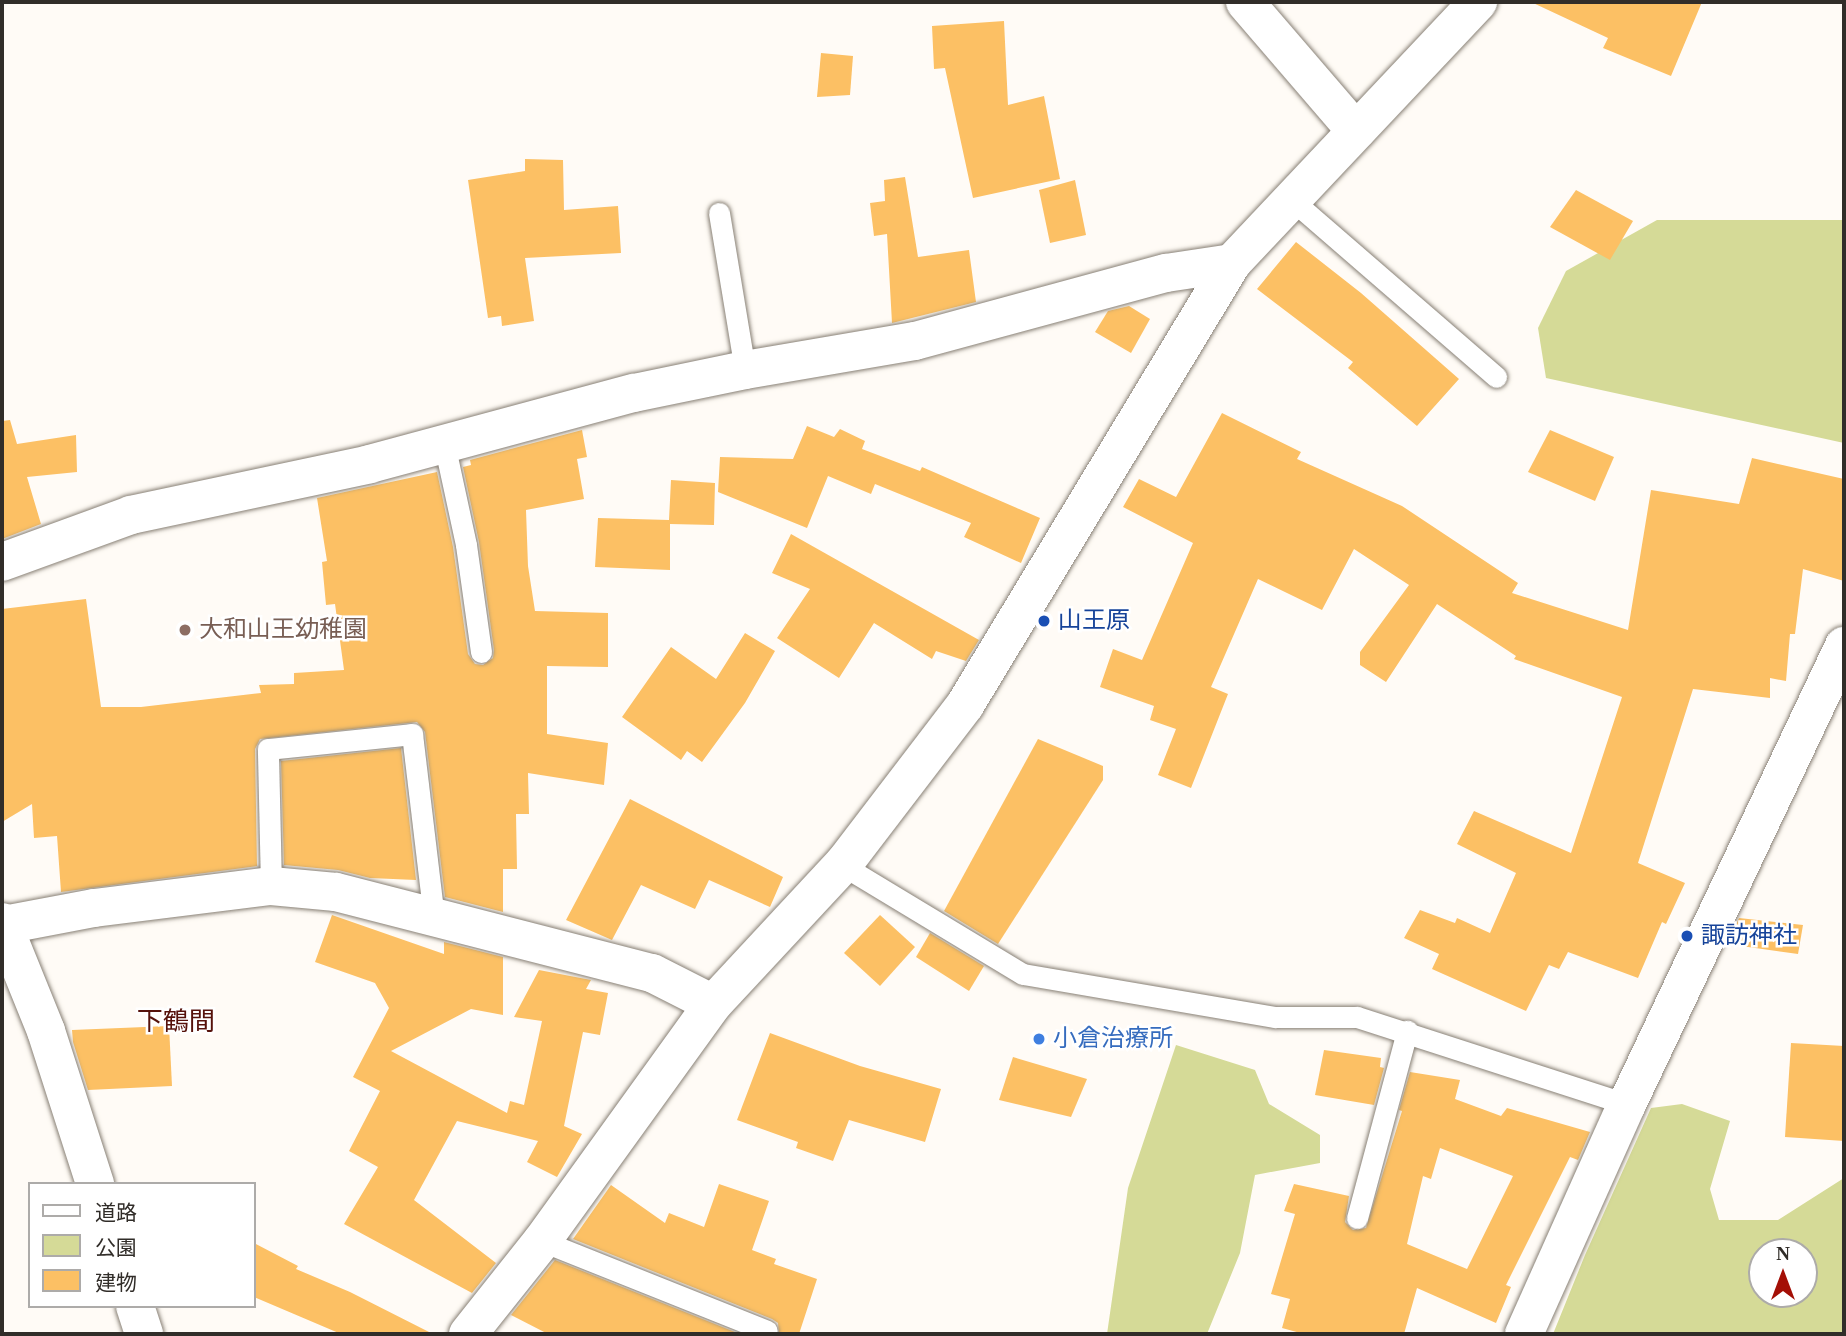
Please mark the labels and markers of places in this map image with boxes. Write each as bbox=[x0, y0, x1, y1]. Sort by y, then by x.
place label: 山王原 bbox=[1058, 607, 1130, 635]
marker: 山王原 bbox=[1036, 613, 1052, 629]
place label: 大和山王幼稚園 bbox=[199, 616, 367, 644]
marker: 大和山王幼稚園 bbox=[177, 622, 193, 638]
place label: 諏訪神社 bbox=[1701, 922, 1797, 950]
marker: 諏訪神社 bbox=[1679, 928, 1695, 944]
place label: 小倉治療所 bbox=[1053, 1025, 1173, 1053]
marker: 小倉治療所 bbox=[1031, 1031, 1047, 1047]

